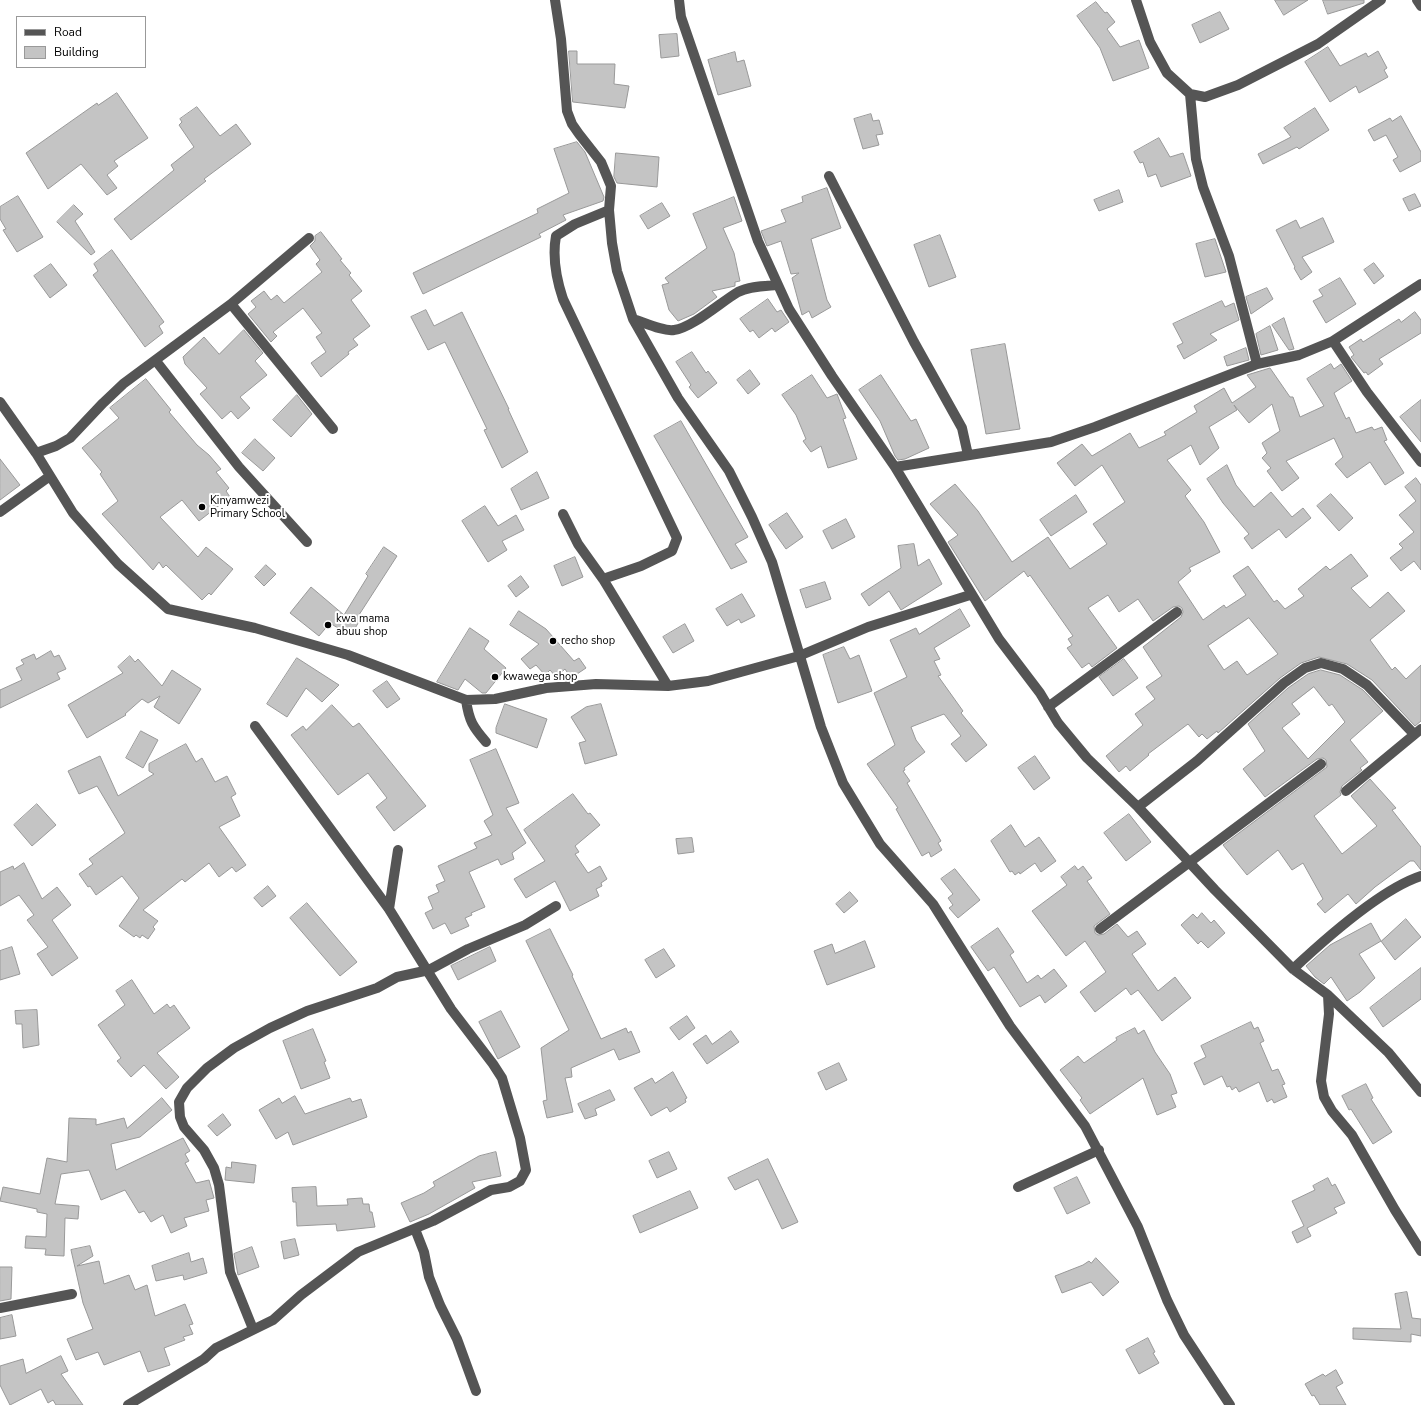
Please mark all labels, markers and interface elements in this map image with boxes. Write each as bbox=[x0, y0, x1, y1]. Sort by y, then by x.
legend bbox=[16, 16, 146, 68]
text: Road bbox=[54, 24, 82, 40]
text: Building bbox=[54, 44, 99, 60]
place label: Kinyamwezi Primary School bbox=[210, 494, 285, 520]
marker: Kinyamwezi Primary School bbox=[197, 502, 207, 512]
place label: kwa mama abuu shop bbox=[336, 612, 390, 638]
marker: kwa mama abuu shop bbox=[323, 620, 333, 630]
place label: recho shop bbox=[561, 634, 615, 648]
marker: recho shop bbox=[548, 636, 558, 646]
place label: kwawega shop bbox=[503, 670, 577, 684]
marker: kwawega shop bbox=[490, 672, 500, 682]

